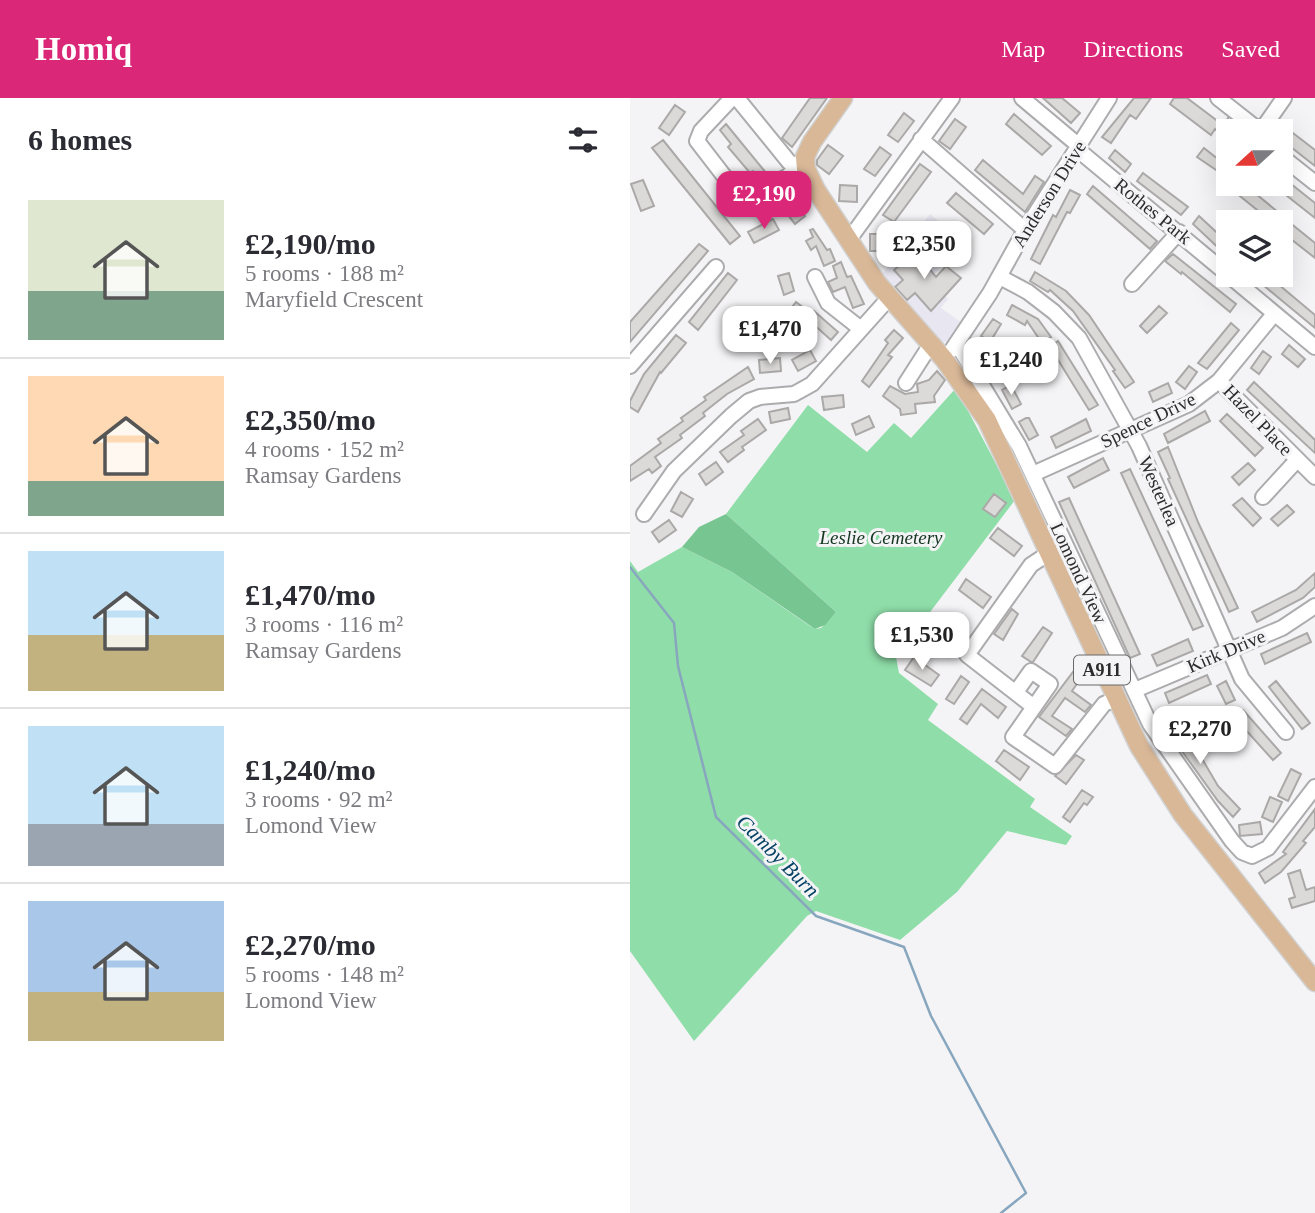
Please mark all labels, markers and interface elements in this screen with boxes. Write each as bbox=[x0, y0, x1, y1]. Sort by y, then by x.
text: Homiq bbox=[35, 31, 132, 67]
text: Map bbox=[1001, 36, 1045, 62]
text: Directions bbox=[1083, 36, 1183, 62]
text: Saved bbox=[1221, 36, 1280, 62]
north arrow bbox=[1216, 119, 1293, 196]
map controls bbox=[1216, 119, 1293, 287]
icon: filters bbox=[564, 121, 602, 159]
text: 6 homes bbox=[28, 123, 132, 156]
street label: Anderson Drive bbox=[1008, 137, 1090, 251]
pin: £2,190 bbox=[707, 172, 821, 231]
street label: Rothes Park bbox=[1111, 174, 1196, 249]
text: £2,190 bbox=[732, 181, 796, 206]
button: layers bbox=[1216, 210, 1293, 287]
pin: £2,350 bbox=[867, 222, 981, 281]
text: £2,190/mo bbox=[245, 227, 376, 260]
icon: home bbox=[84, 228, 168, 312]
text: £2,350 bbox=[892, 231, 956, 256]
text: 5 rooms · 188 m² bbox=[245, 261, 404, 286]
text: Maryfield Crescent bbox=[245, 287, 423, 312]
pin: £1,470 bbox=[713, 306, 827, 366]
text: £1,470 bbox=[738, 316, 802, 341]
pin: £1,240 bbox=[954, 338, 1068, 397]
text: £1,240 bbox=[979, 347, 1043, 372]
street label: Hazel Place bbox=[1219, 380, 1297, 460]
street label: Spence Drive bbox=[1097, 388, 1199, 452]
text: £2,350/mo bbox=[245, 403, 376, 436]
icon: home bbox=[84, 404, 168, 488]
text: 4 rooms · 152 m² bbox=[245, 437, 404, 462]
street label: Westerlea bbox=[1134, 453, 1184, 530]
text: Ramsay Gardens bbox=[245, 463, 402, 488]
street label: Lomond View bbox=[1046, 519, 1112, 627]
park label: Leslie Cemetery bbox=[819, 527, 943, 548]
text: £1,470/mo bbox=[245, 578, 376, 611]
icon: home bbox=[84, 579, 168, 663]
text: 3 rooms · 116 m² bbox=[245, 612, 403, 637]
pin: £1,530 bbox=[865, 612, 979, 672]
text: £1,530 bbox=[890, 622, 954, 647]
street label: Kirk Drive bbox=[1184, 625, 1268, 677]
text: Ramsay Gardens bbox=[245, 638, 402, 663]
road number: A911 bbox=[1074, 656, 1130, 684]
pin: £2,270 bbox=[1143, 706, 1257, 766]
text: £2,270 bbox=[1168, 716, 1232, 741]
text: £1,240/mo bbox=[245, 753, 376, 786]
icon: home bbox=[84, 754, 168, 838]
text: 3 rooms · 92 m² bbox=[245, 787, 392, 812]
water label: Camby Burn bbox=[732, 810, 824, 902]
text: Lomond View bbox=[245, 813, 377, 838]
text: £2,270/mo bbox=[245, 928, 376, 961]
icon: home bbox=[84, 929, 168, 1013]
text: 5 rooms · 148 m² bbox=[245, 962, 404, 987]
text: Lomond View bbox=[245, 988, 377, 1013]

